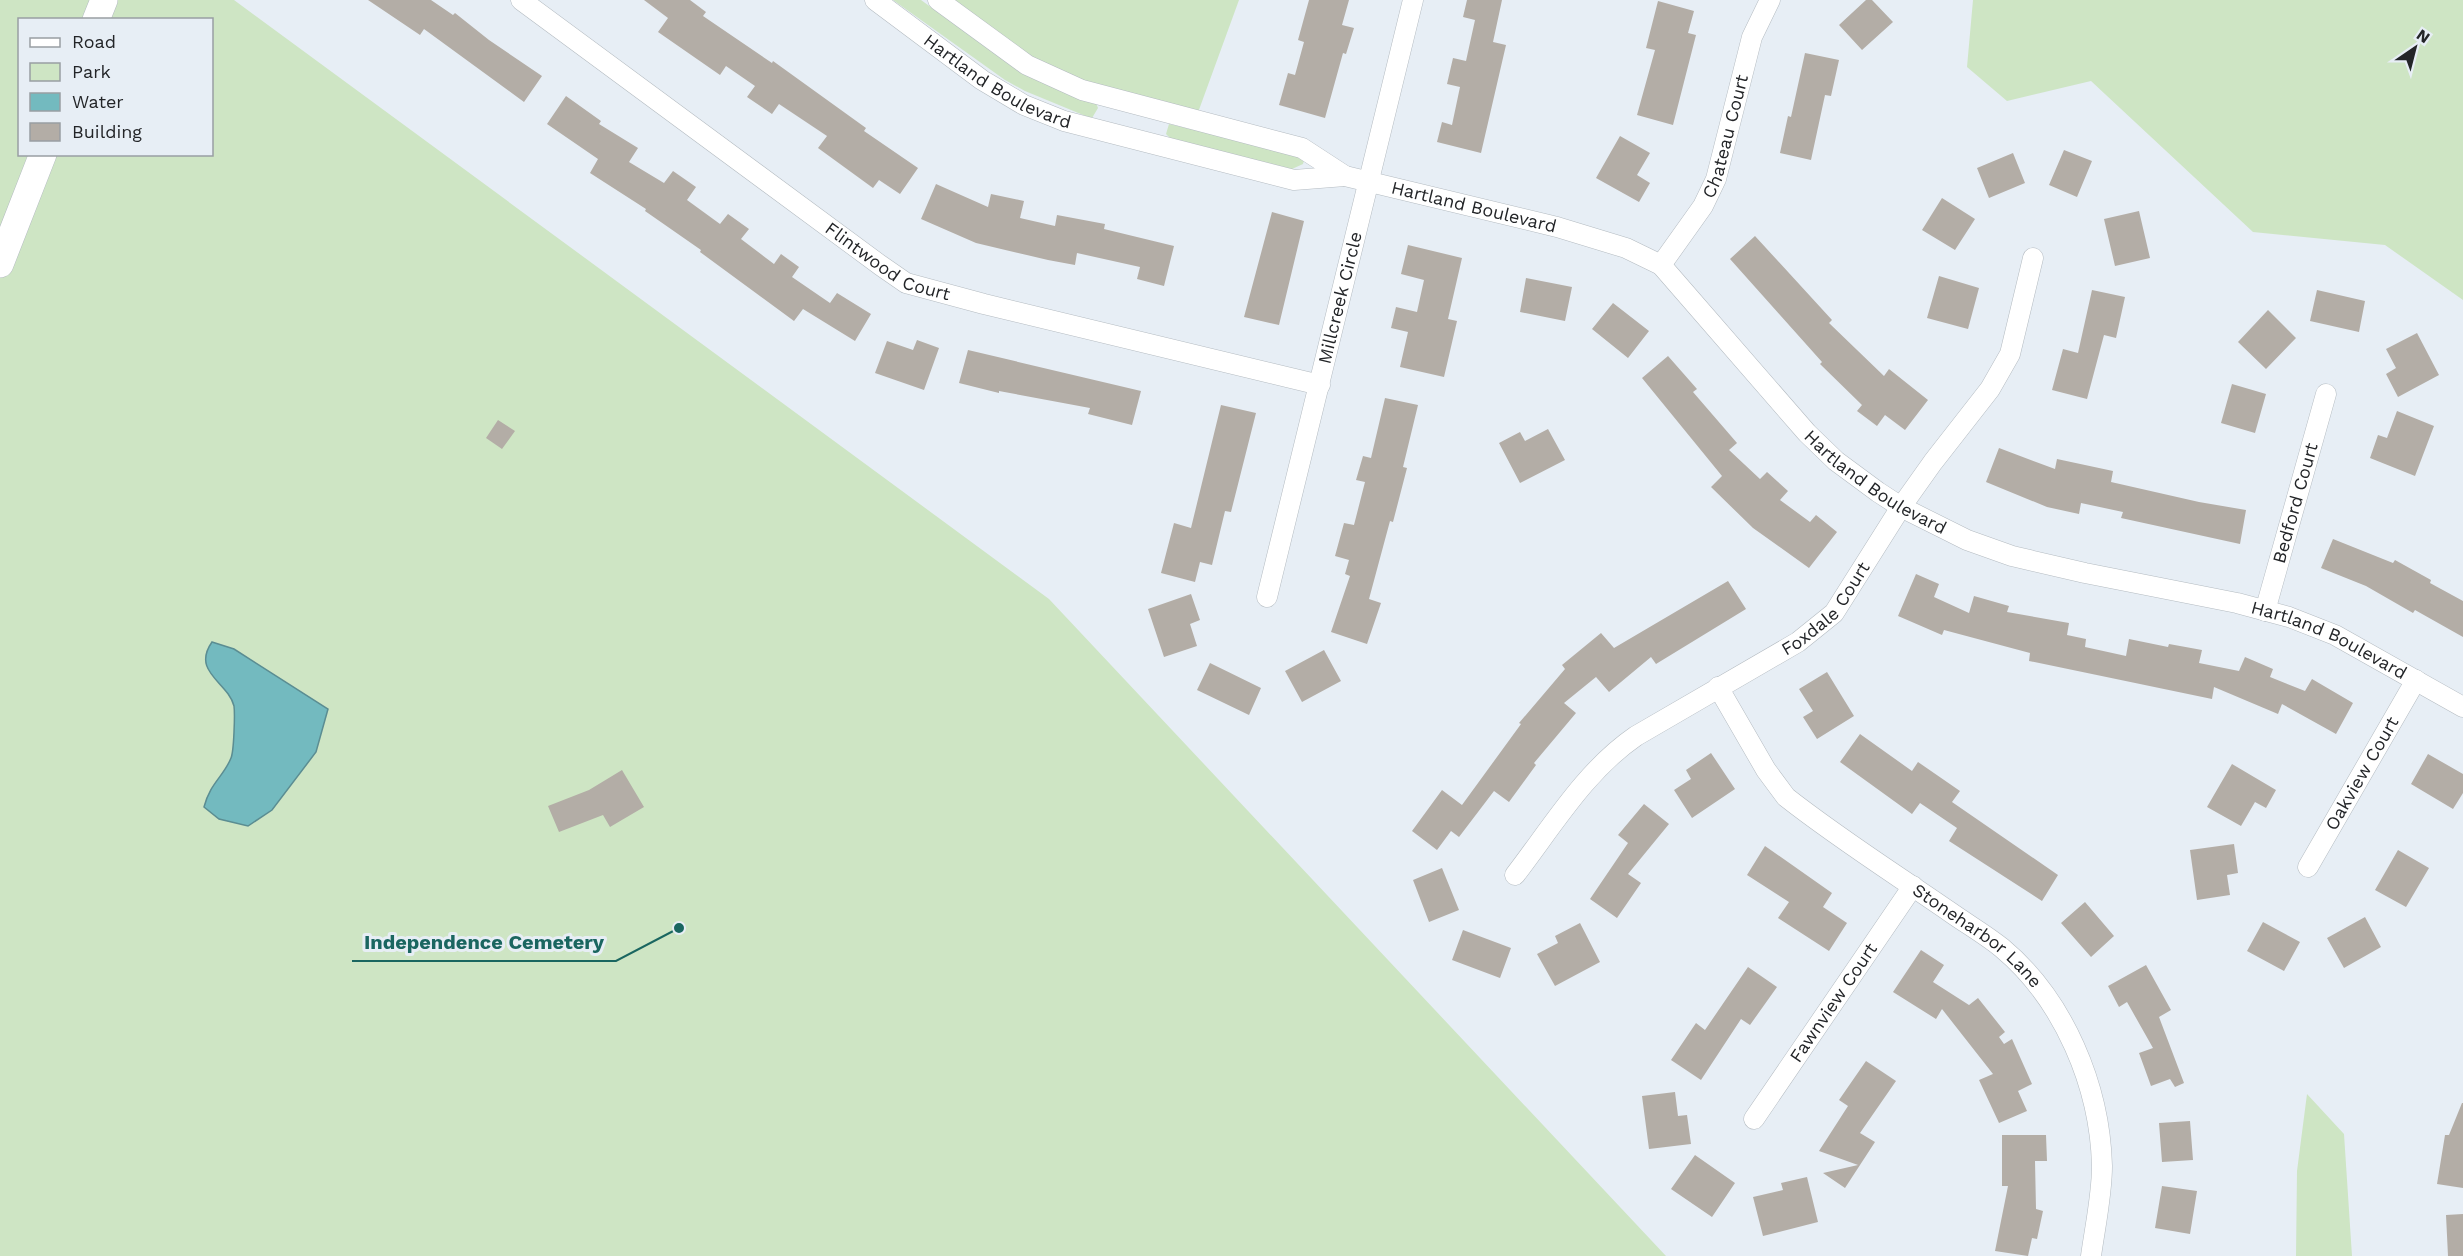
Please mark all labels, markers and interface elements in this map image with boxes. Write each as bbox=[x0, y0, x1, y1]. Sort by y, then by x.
legend bbox=[18, 18, 213, 156]
north arrow bbox=[2385, 18, 2445, 78]
text: N bbox=[2413, 25, 2434, 47]
street label: Hartland Boulevard bbox=[920, 29, 1073, 132]
text: Road bbox=[72, 31, 116, 52]
text: Park bbox=[72, 61, 111, 82]
street label: Chateau Court bbox=[1697, 72, 1752, 201]
text: Water bbox=[72, 91, 124, 112]
text: Building bbox=[72, 121, 142, 142]
street label: Hartland Boulevard bbox=[1389, 177, 1559, 236]
street label: Flintwood Court bbox=[821, 217, 953, 305]
street label: Millcreek Circle bbox=[1313, 229, 1366, 366]
street label: Hartland Boulevard bbox=[1800, 425, 1950, 538]
street label: Bedford Court bbox=[2268, 440, 2322, 566]
street label: Foxdale Court bbox=[1777, 558, 1874, 659]
street label: Hartland Boulevard bbox=[2249, 596, 2411, 683]
street label: Oakview Court bbox=[2321, 712, 2403, 834]
street label: Stoneharbor Lane bbox=[1909, 879, 2046, 992]
callout: Independence Cemetery bbox=[352, 923, 616, 961]
text: Independence Cemetery bbox=[364, 930, 605, 954]
street label: Fawnview Court bbox=[1785, 938, 1881, 1066]

